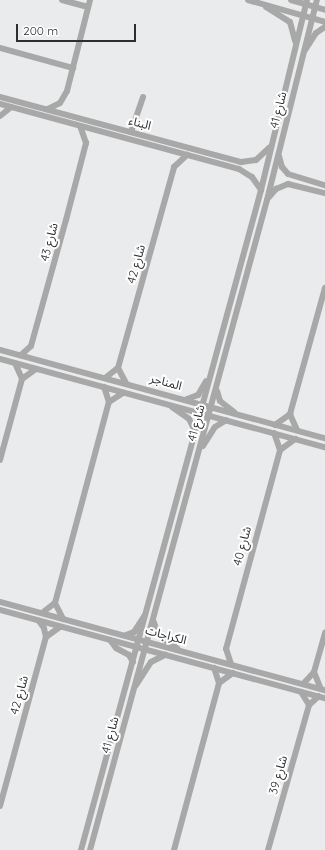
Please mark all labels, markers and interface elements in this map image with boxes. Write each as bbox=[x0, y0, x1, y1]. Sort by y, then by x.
scale bar bbox=[18, 16, 138, 42]
text: 200 m bbox=[23, 23, 58, 38]
street label: شارع 41 bbox=[266, 90, 290, 130]
street label: البناء bbox=[127, 113, 153, 133]
street label: شارع 43 bbox=[37, 221, 61, 263]
street label: شارع 42 bbox=[124, 243, 148, 285]
street label: المناجر bbox=[149, 371, 183, 393]
street label: شارع 41 bbox=[184, 403, 208, 443]
street label: شارع 40 bbox=[230, 525, 254, 567]
street label: الكراجات bbox=[144, 623, 188, 647]
street label: شارع 42 bbox=[7, 674, 31, 716]
street label: شارع 41 bbox=[98, 715, 122, 755]
street label: شارع 39 bbox=[266, 754, 290, 796]

